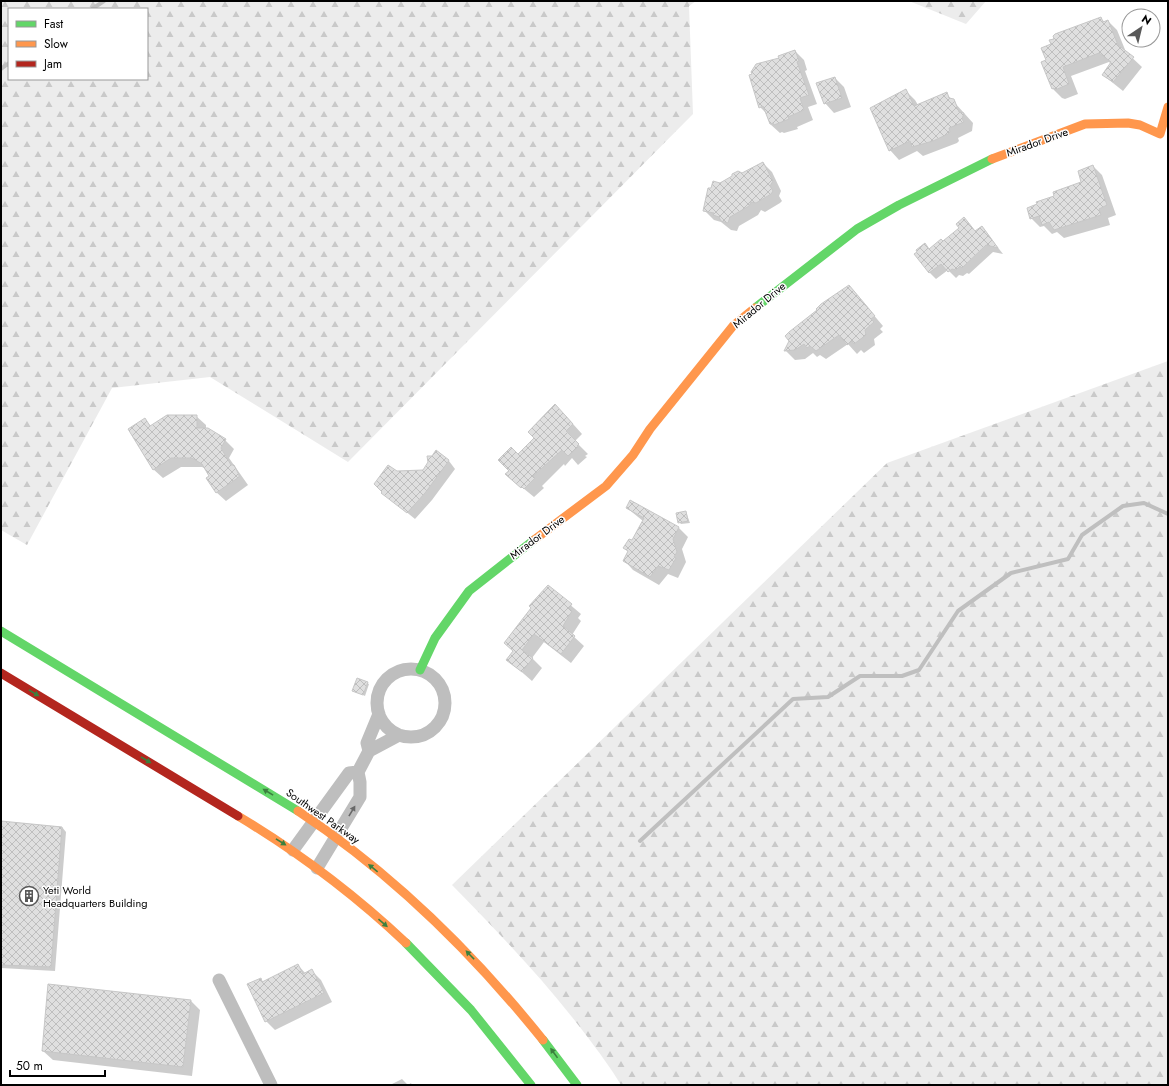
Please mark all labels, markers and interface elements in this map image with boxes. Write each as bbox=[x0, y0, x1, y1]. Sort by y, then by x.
legend bbox=[8, 8, 148, 80]
north arrow bbox=[1121, 8, 1161, 48]
text: N bbox=[1139, 11, 1155, 29]
text: Fast bbox=[44, 15, 63, 33]
text: Slow bbox=[44, 35, 69, 53]
text: Jam bbox=[42, 55, 62, 73]
street label: Mirador Drive bbox=[1004, 123, 1070, 161]
street label: Mirador Drive bbox=[729, 278, 789, 332]
street label: Mirador Drive bbox=[506, 511, 568, 563]
one-way arrow bbox=[28, 690, 40, 697]
one-way arrow bbox=[140, 757, 152, 764]
street label: Southwest Parkway bbox=[283, 785, 363, 848]
one-way arrow bbox=[262, 788, 274, 795]
one-way arrow bbox=[348, 805, 355, 817]
one-way arrow bbox=[275, 839, 287, 846]
one-way arrow bbox=[368, 863, 379, 872]
place label: Yeti World Headquarters Building bbox=[43, 882, 148, 911]
building icon: Yeti World Headquarters Building bbox=[18, 885, 40, 907]
one-way arrow bbox=[377, 919, 388, 928]
one-way arrow bbox=[465, 950, 474, 960]
one-way arrow bbox=[550, 1048, 558, 1059]
scale bar bbox=[10, 1052, 105, 1078]
text: 50 m bbox=[16, 1057, 43, 1075]

